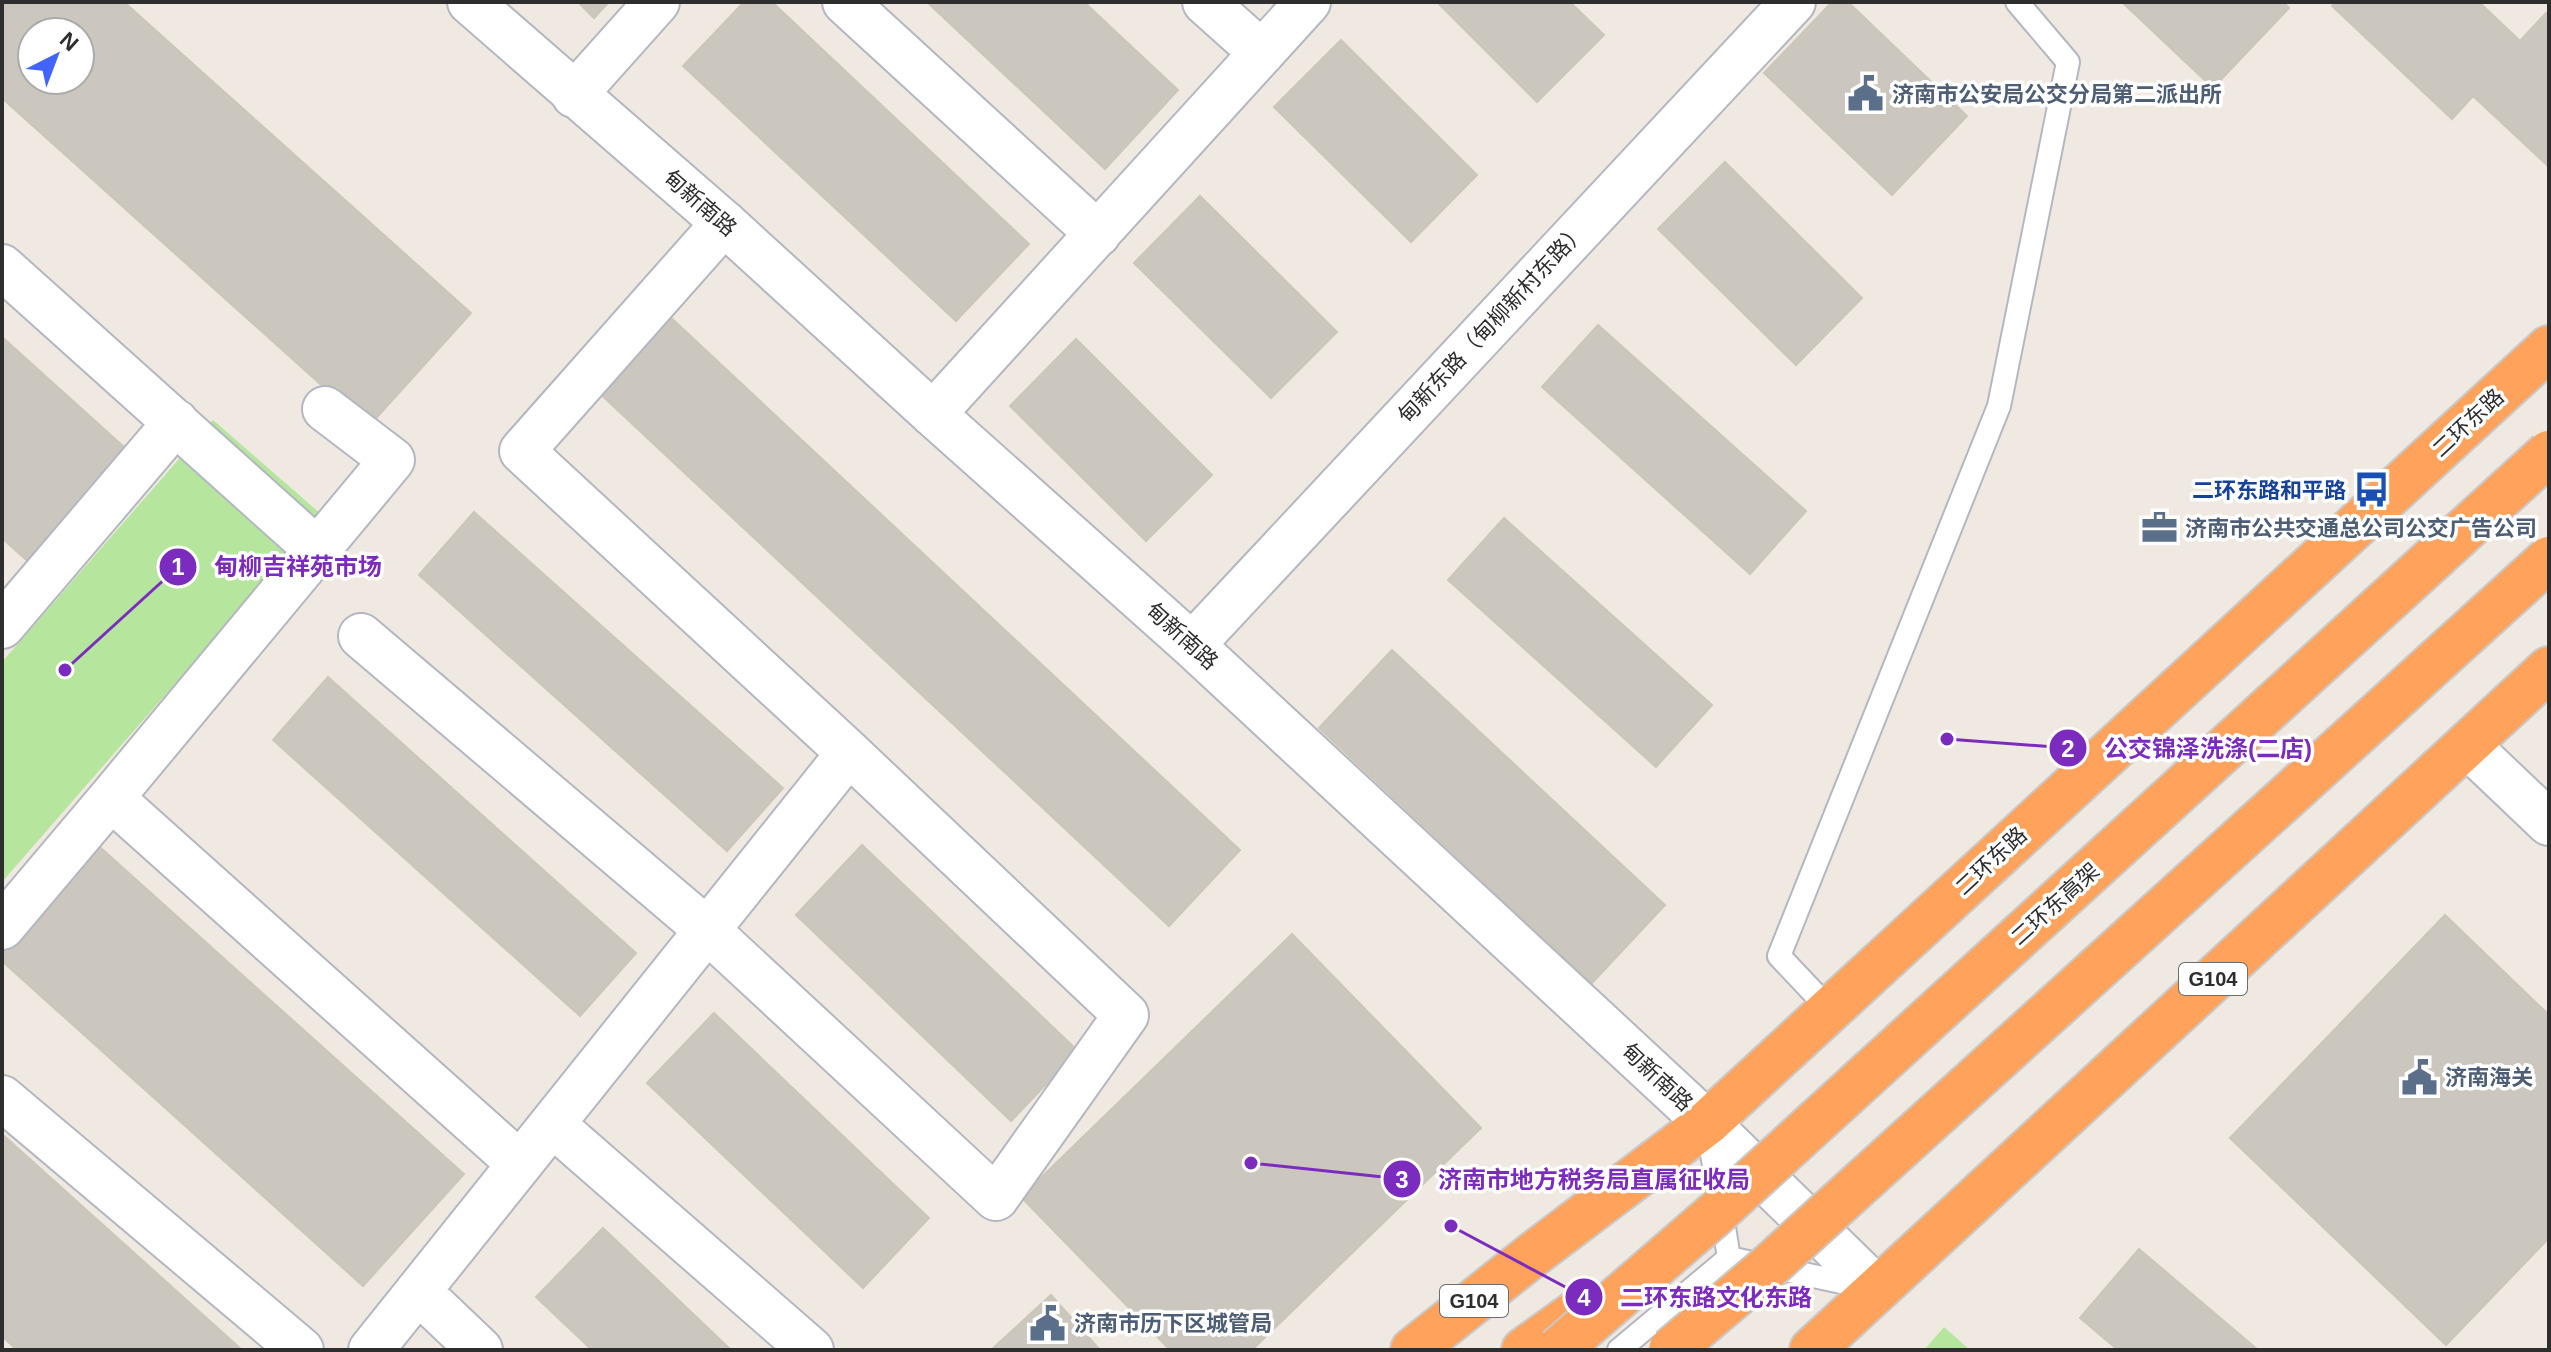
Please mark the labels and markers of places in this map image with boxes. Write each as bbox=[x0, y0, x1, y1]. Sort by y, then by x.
public building icon: 济南市公安局公交分局第二派出所 bbox=[1847, 75, 1885, 113]
place label: 济南市公安局公交分局第二派出所 bbox=[1892, 82, 2222, 107]
bus stop icon: 二环东路和平路 bbox=[2353, 471, 2391, 509]
place label: 二环东路和平路 bbox=[2192, 478, 2346, 503]
office icon: 济南市公共交通总公司公交广告公司 bbox=[2140, 509, 2178, 547]
place label: 济南市公共交通总公司公交广告公司 bbox=[2185, 516, 2537, 541]
callout: 甸柳吉祥苑市场 bbox=[158, 543, 398, 591]
callout: 公交锦泽洗涤(二店) bbox=[2048, 724, 2328, 772]
public building icon: 济南海关 bbox=[2400, 1058, 2438, 1096]
place label: 济南海关 bbox=[2445, 1065, 2533, 1090]
callout: 济南市地方税务局直属征收局 bbox=[1382, 1155, 1766, 1203]
callout: 二环东路文化东路 bbox=[1564, 1273, 1828, 1321]
public building icon: 济南市历下区城管局 bbox=[1029, 1304, 1067, 1342]
place label: 济南市历下区城管局 bbox=[1074, 1311, 1272, 1336]

